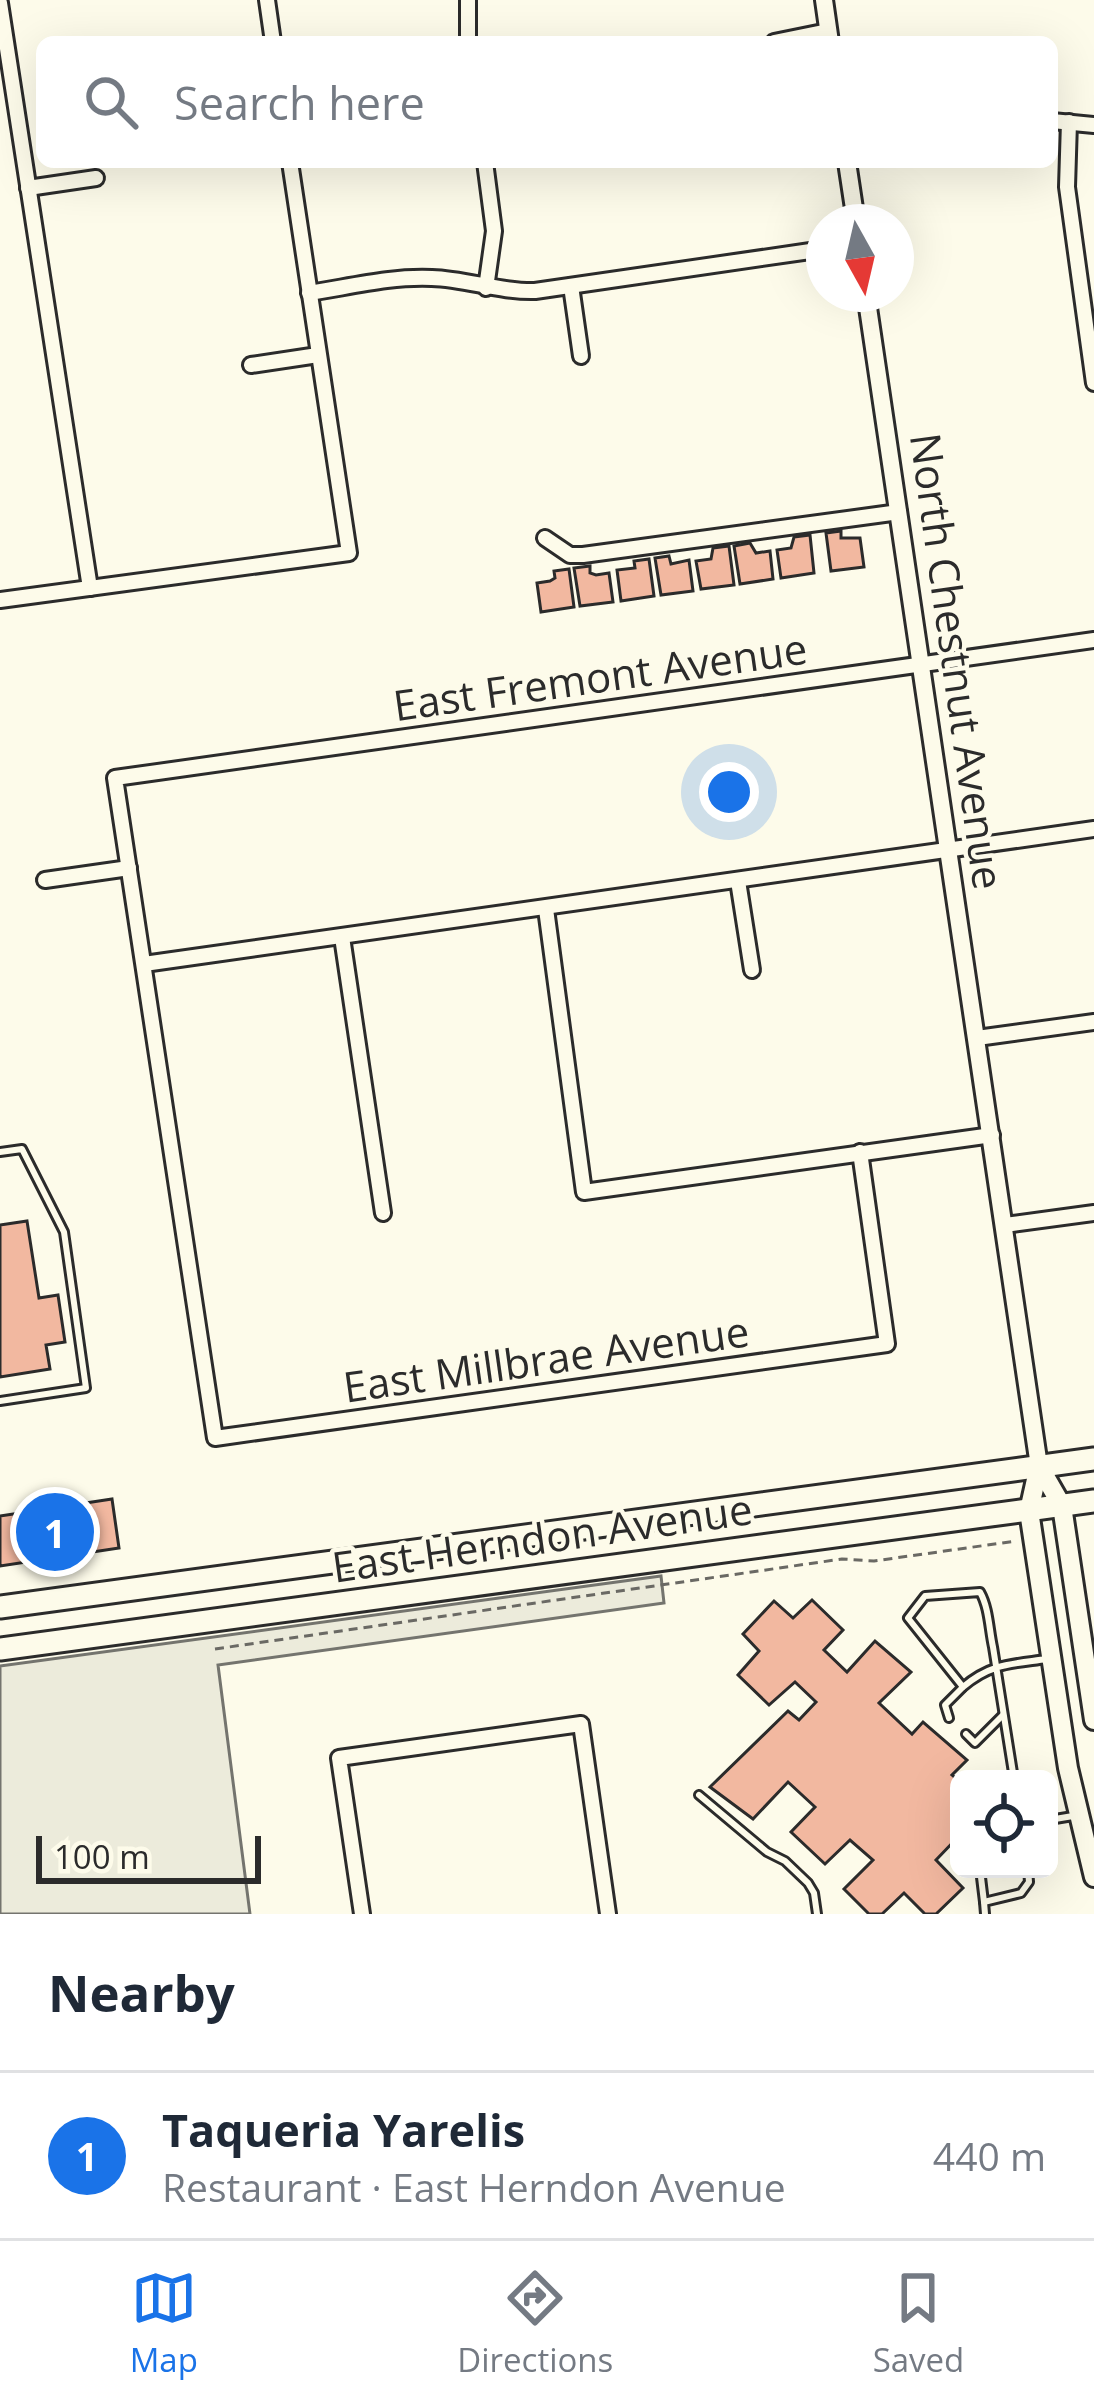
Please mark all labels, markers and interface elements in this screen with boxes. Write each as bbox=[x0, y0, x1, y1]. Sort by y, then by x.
search box bbox=[36, 36, 1058, 168]
icon: search bbox=[78, 69, 144, 135]
text: Search here bbox=[174, 72, 425, 133]
north arrow bbox=[806, 204, 914, 312]
street label: North Chestnut Avenue bbox=[898, 429, 1018, 893]
street label: East Fremont Avenue bbox=[390, 619, 810, 733]
your location bbox=[699, 762, 759, 822]
street label: East Millbrae Avenue bbox=[339, 1301, 753, 1415]
street label: East Herndon Avenue bbox=[328, 1479, 756, 1595]
pin: 1 bbox=[16, 1487, 94, 1577]
map controls bbox=[950, 1770, 1058, 1878]
button: locate bbox=[950, 1770, 1058, 1878]
scale bar bbox=[36, 1830, 261, 1883]
text: 100 m bbox=[54, 1834, 150, 1879]
text: Nearby bbox=[48, 1957, 235, 2027]
text: Taqueria Yarelis bbox=[162, 2099, 525, 2160]
text: 1 bbox=[76, 2129, 98, 2182]
text: 440 m bbox=[933, 2129, 1046, 2182]
text: Restaurant · East Herndon Avenue bbox=[162, 2160, 786, 2213]
tab: Map bbox=[130, 2265, 198, 2382]
tab: Directions bbox=[457, 2265, 613, 2382]
tab: Saved bbox=[873, 2265, 964, 2382]

